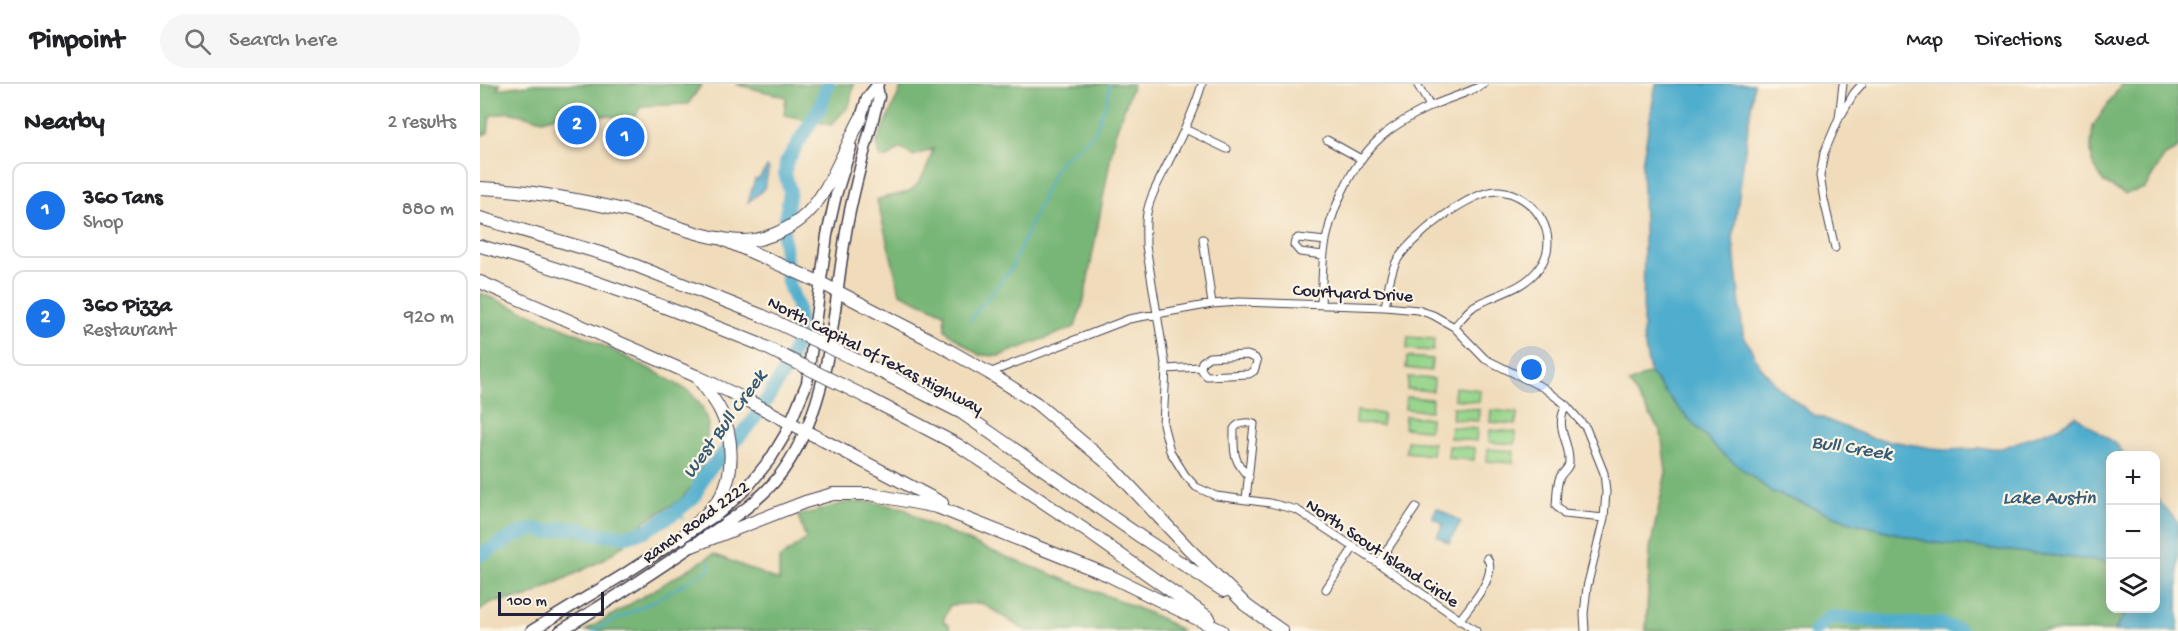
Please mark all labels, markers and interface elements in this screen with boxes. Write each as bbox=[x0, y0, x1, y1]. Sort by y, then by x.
search box bbox=[160, 14, 580, 68]
text: Pinpoint bbox=[30, 25, 124, 58]
icon: search bbox=[181, 25, 214, 58]
text: Search here bbox=[229, 28, 337, 54]
text: Map bbox=[1906, 29, 1943, 54]
text: Directions bbox=[1976, 29, 2061, 54]
text: Saved bbox=[2094, 29, 2148, 54]
pin: 2 bbox=[558, 102, 596, 147]
text: Nearby bbox=[24, 108, 105, 139]
text: 2 results bbox=[387, 112, 456, 135]
pin: 1 bbox=[606, 115, 644, 160]
text: 360 Tans bbox=[83, 186, 163, 212]
text: 1 bbox=[41, 199, 50, 222]
text: 880 m bbox=[402, 199, 454, 222]
text: Shop bbox=[83, 212, 123, 235]
street label: Courtyard Drive bbox=[1292, 281, 1414, 308]
street label: North Capital of Texas Highway bbox=[763, 293, 986, 420]
text: 360 Pizza bbox=[83, 294, 172, 320]
text: 2 bbox=[41, 307, 50, 330]
text: 920 m bbox=[404, 307, 454, 330]
text: Restaurant bbox=[83, 320, 176, 343]
your location bbox=[1517, 355, 1546, 384]
water label: West Bull Creek bbox=[679, 365, 774, 484]
water label: Bull Creek bbox=[1810, 432, 1895, 467]
map controls bbox=[2106, 451, 2160, 613]
button: + bbox=[2106, 451, 2160, 505]
street label: Ranch Road 2222 bbox=[639, 477, 754, 569]
water label: Lake Austin bbox=[2003, 488, 2096, 511]
street label: North Scout Island Circle bbox=[1301, 495, 1463, 614]
button: − bbox=[2106, 505, 2160, 559]
button: layers bbox=[2106, 559, 2160, 613]
scale bar bbox=[498, 589, 604, 616]
text: 100 m bbox=[507, 593, 547, 612]

